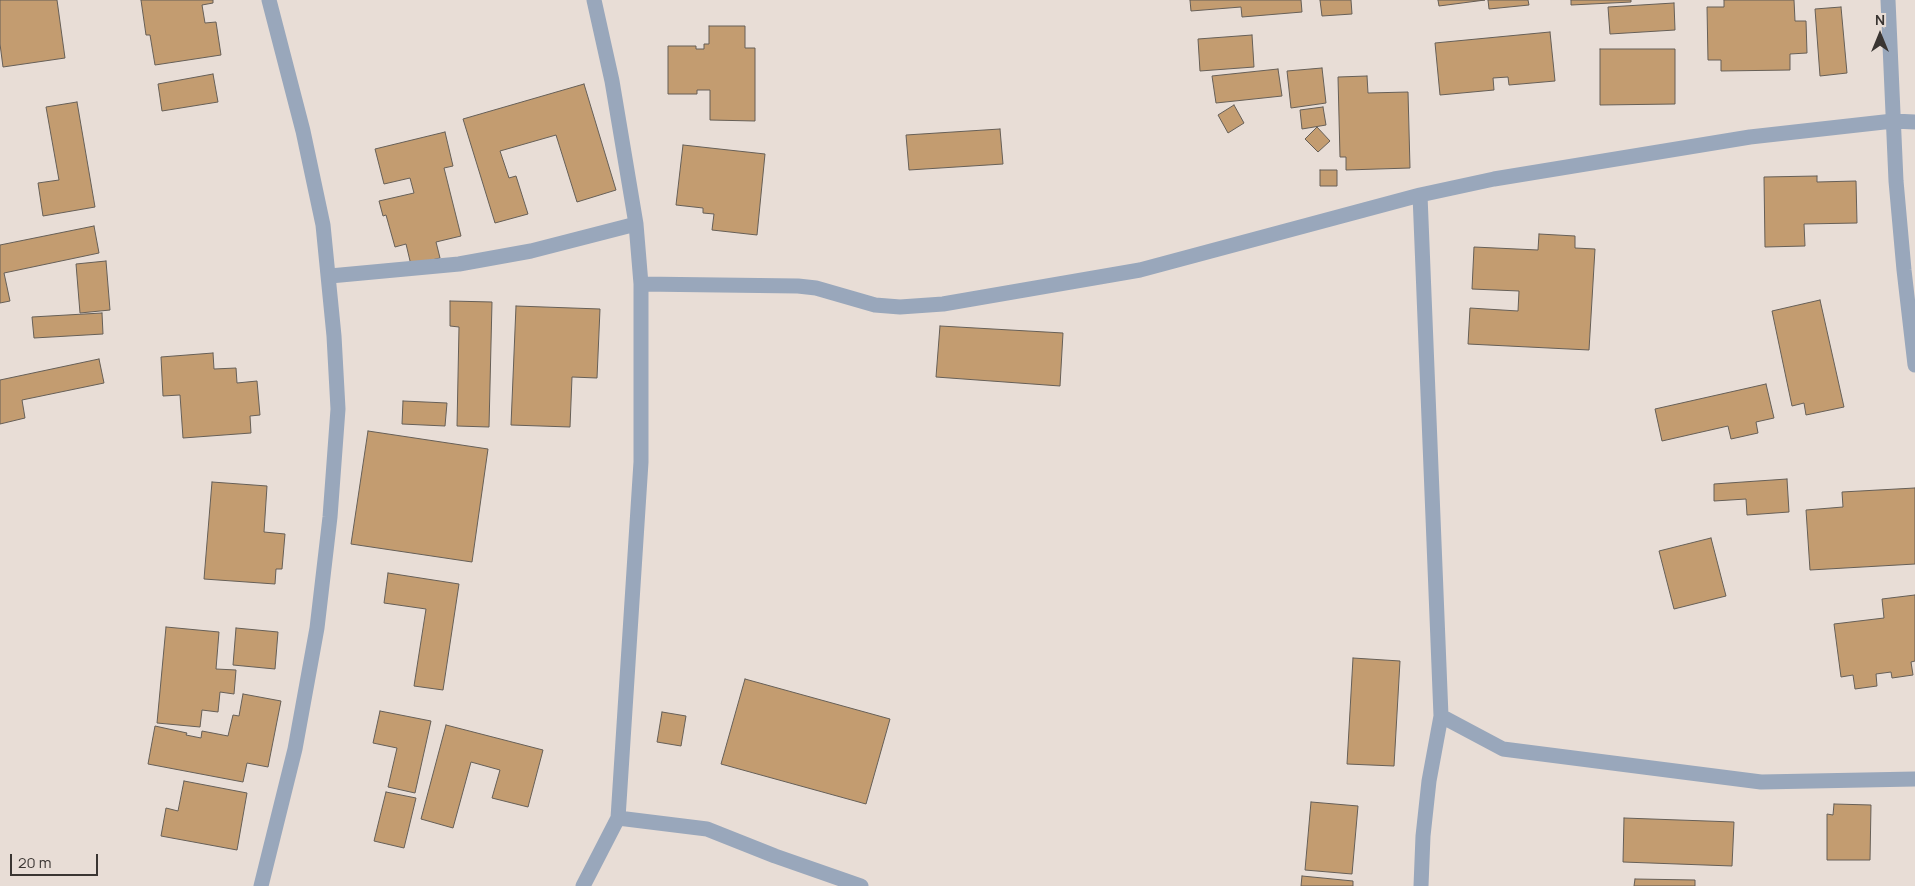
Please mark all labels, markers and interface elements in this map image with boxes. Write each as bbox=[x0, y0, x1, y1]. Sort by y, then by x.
north arrow bbox=[1855, 10, 1905, 60]
text: N bbox=[1875, 10, 1885, 29]
scale bar bbox=[12, 844, 100, 876]
text: 20 m bbox=[18, 852, 51, 873]

